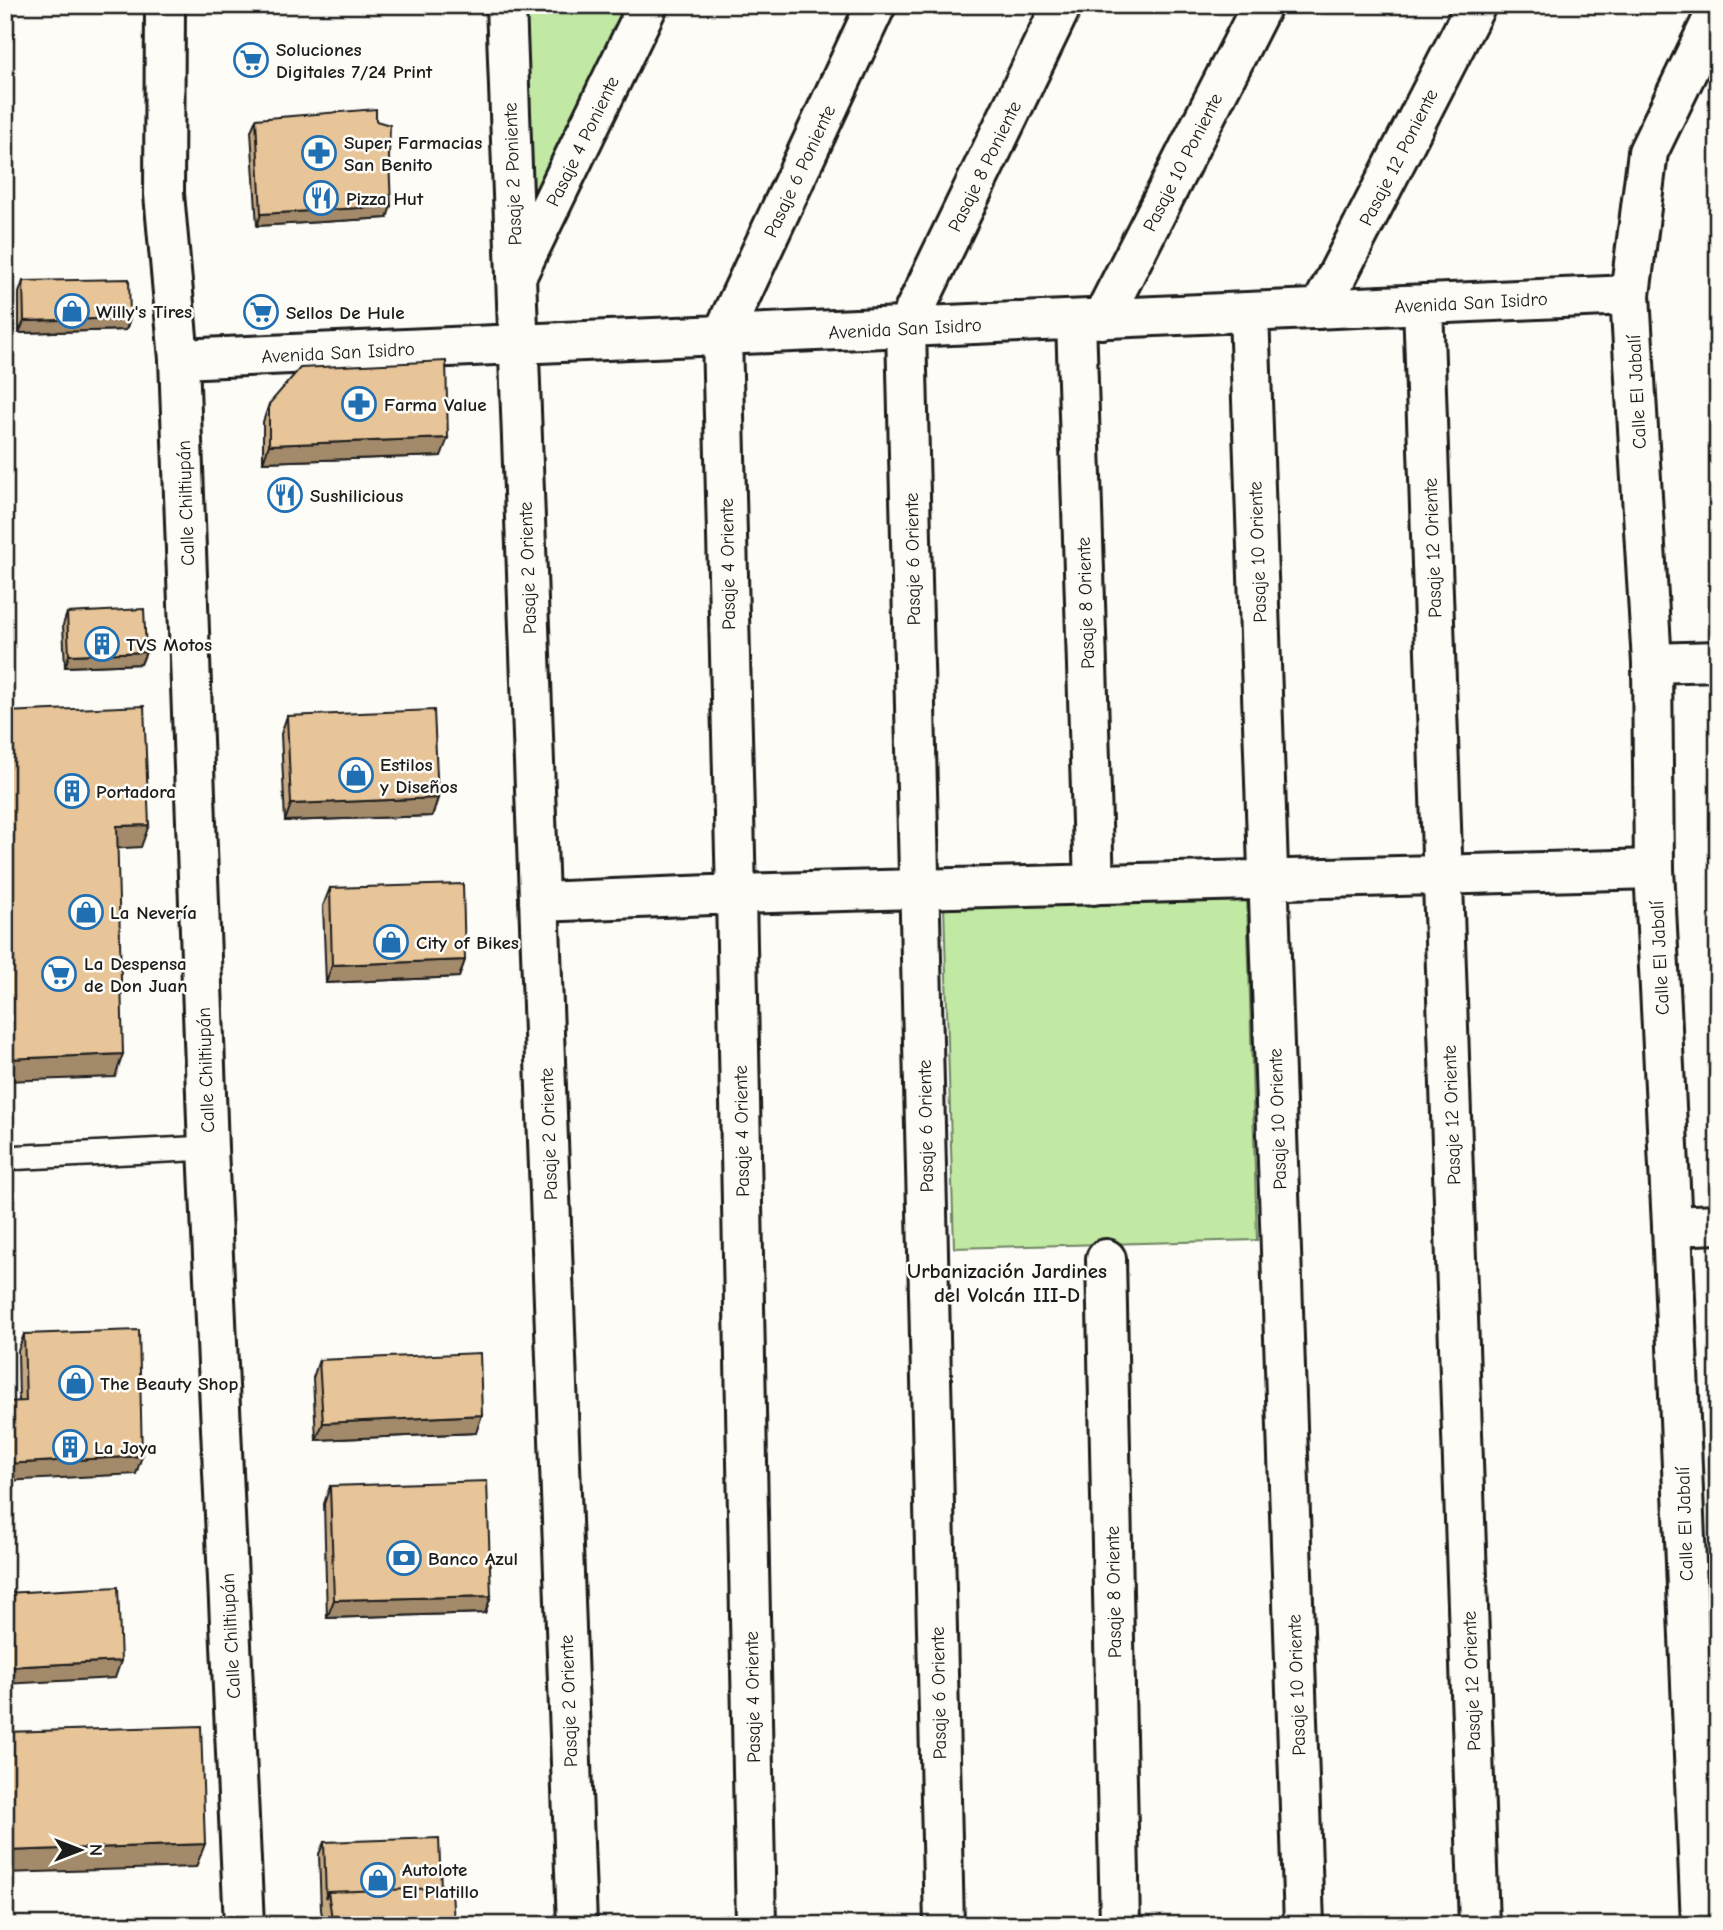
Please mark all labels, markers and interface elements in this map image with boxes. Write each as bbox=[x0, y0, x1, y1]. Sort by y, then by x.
place label: Soluciones Digitales 7/24 Print bbox=[276, 39, 433, 83]
supermarket icon: Soluciones Digitales 7/24 Print bbox=[232, 41, 270, 79]
street label: Pasaje 4 Poniente bbox=[542, 73, 624, 210]
street label: Pasaje 12 Poniente bbox=[1355, 85, 1443, 230]
street label: Pasaje 10 Poniente bbox=[1139, 90, 1227, 235]
street label: Pasaje 8 Poniente bbox=[944, 97, 1026, 235]
street label: Pasaje 2 Poniente bbox=[500, 102, 526, 246]
street label: Pasaje 6 Poniente bbox=[760, 102, 840, 241]
place label: Super Farmacias San Benito bbox=[344, 132, 482, 176]
pharmacy icon: Super Farmacias San Benito bbox=[300, 134, 338, 172]
restaurant icon: Pizza Hut bbox=[302, 179, 340, 217]
place label: Pizza Hut bbox=[346, 188, 424, 210]
street label: Avenida San Isidro bbox=[1394, 288, 1548, 318]
shop icon: Willy's Tires bbox=[53, 292, 91, 330]
supermarket icon: Sellos De Hule bbox=[242, 293, 280, 331]
place label: Willy's Tires bbox=[96, 301, 192, 323]
place label: Sellos De Hule bbox=[286, 302, 404, 324]
street label: Avenida San Isidro bbox=[828, 314, 982, 344]
street label: Calle El Jabalí bbox=[1623, 334, 1651, 450]
street label: Avenida San Isidro bbox=[261, 338, 415, 368]
pharmacy icon: Farma Value bbox=[340, 385, 378, 423]
place label: Farma Value bbox=[384, 394, 487, 416]
street label: Calle Chiltiupán bbox=[173, 440, 199, 566]
restaurant icon: Sushilicious bbox=[266, 476, 304, 514]
street label: Pasaje 12 Oriente bbox=[1420, 478, 1446, 618]
street label: Pasaje 10 Oriente bbox=[1245, 481, 1271, 623]
place label: Sushilicious bbox=[310, 485, 403, 507]
street label: Pasaje 6 Oriente bbox=[901, 492, 925, 626]
street label: Pasaje 4 Oriente bbox=[716, 498, 740, 630]
street label: Pasaje 2 Oriente bbox=[515, 501, 541, 635]
street label: Pasaje 8 Oriente bbox=[1073, 536, 1099, 669]
building icon: TVS Motos bbox=[83, 625, 121, 663]
place label: TVS Motos bbox=[126, 634, 212, 656]
place label: Estilos y Diseños bbox=[380, 754, 458, 798]
shop icon: Estilos y Diseños bbox=[337, 756, 375, 794]
building icon: Portadora bbox=[53, 772, 91, 810]
place label: Portadora bbox=[96, 781, 176, 803]
shop icon: La Nevería bbox=[67, 893, 105, 931]
street label: Calle El Jabalí bbox=[1646, 900, 1674, 1016]
place label: La Nevería bbox=[110, 902, 197, 924]
shop icon: City of Bikes bbox=[372, 923, 410, 961]
place label: City of Bikes bbox=[416, 932, 519, 954]
place label: La Despensa de Don Juan bbox=[84, 953, 188, 997]
supermarket icon: La Despensa de Don Juan bbox=[40, 955, 78, 993]
street label: Calle Chiltiupán bbox=[193, 1007, 219, 1133]
street label: Pasaje 12 Oriente bbox=[1439, 1045, 1465, 1185]
street label: Pasaje 10 Oriente bbox=[1265, 1048, 1291, 1190]
street label: Pasaje 6 Oriente bbox=[914, 1059, 938, 1193]
street label: Pasaje 4 Oriente bbox=[730, 1065, 754, 1197]
street label: Pasaje 2 Oriente bbox=[536, 1067, 562, 1201]
district label: Urbanización Jardines del Volcán III-D bbox=[907, 1259, 1107, 1307]
shop icon: The Beauty Shop bbox=[57, 1364, 95, 1402]
place label: The Beauty Shop bbox=[100, 1373, 238, 1395]
building icon: La Joya bbox=[51, 1428, 89, 1466]
place label: La Joya bbox=[94, 1437, 157, 1459]
street label: Calle El Jabalí bbox=[1672, 1466, 1698, 1582]
street label: Pasaje 8 Oriente bbox=[1102, 1526, 1126, 1658]
bank icon: Banco Azul bbox=[385, 1539, 423, 1577]
place label: Banco Azul bbox=[428, 1548, 518, 1570]
street label: Calle Chiltiupán bbox=[217, 1573, 245, 1699]
street label: Pasaje 12 Oriente bbox=[1459, 1611, 1485, 1751]
street label: Pasaje 10 Oriente bbox=[1284, 1614, 1310, 1756]
street label: Pasaje 6 Oriente bbox=[927, 1626, 951, 1760]
street label: Pasaje 4 Oriente bbox=[741, 1631, 765, 1763]
street label: Pasaje 2 Oriente bbox=[556, 1634, 582, 1768]
north arrow bbox=[46, 1814, 116, 1884]
text: N bbox=[85, 1844, 107, 1856]
place label: Autolote El Platillo bbox=[402, 1859, 479, 1903]
shop icon: Autolote El Platillo bbox=[359, 1861, 397, 1899]

